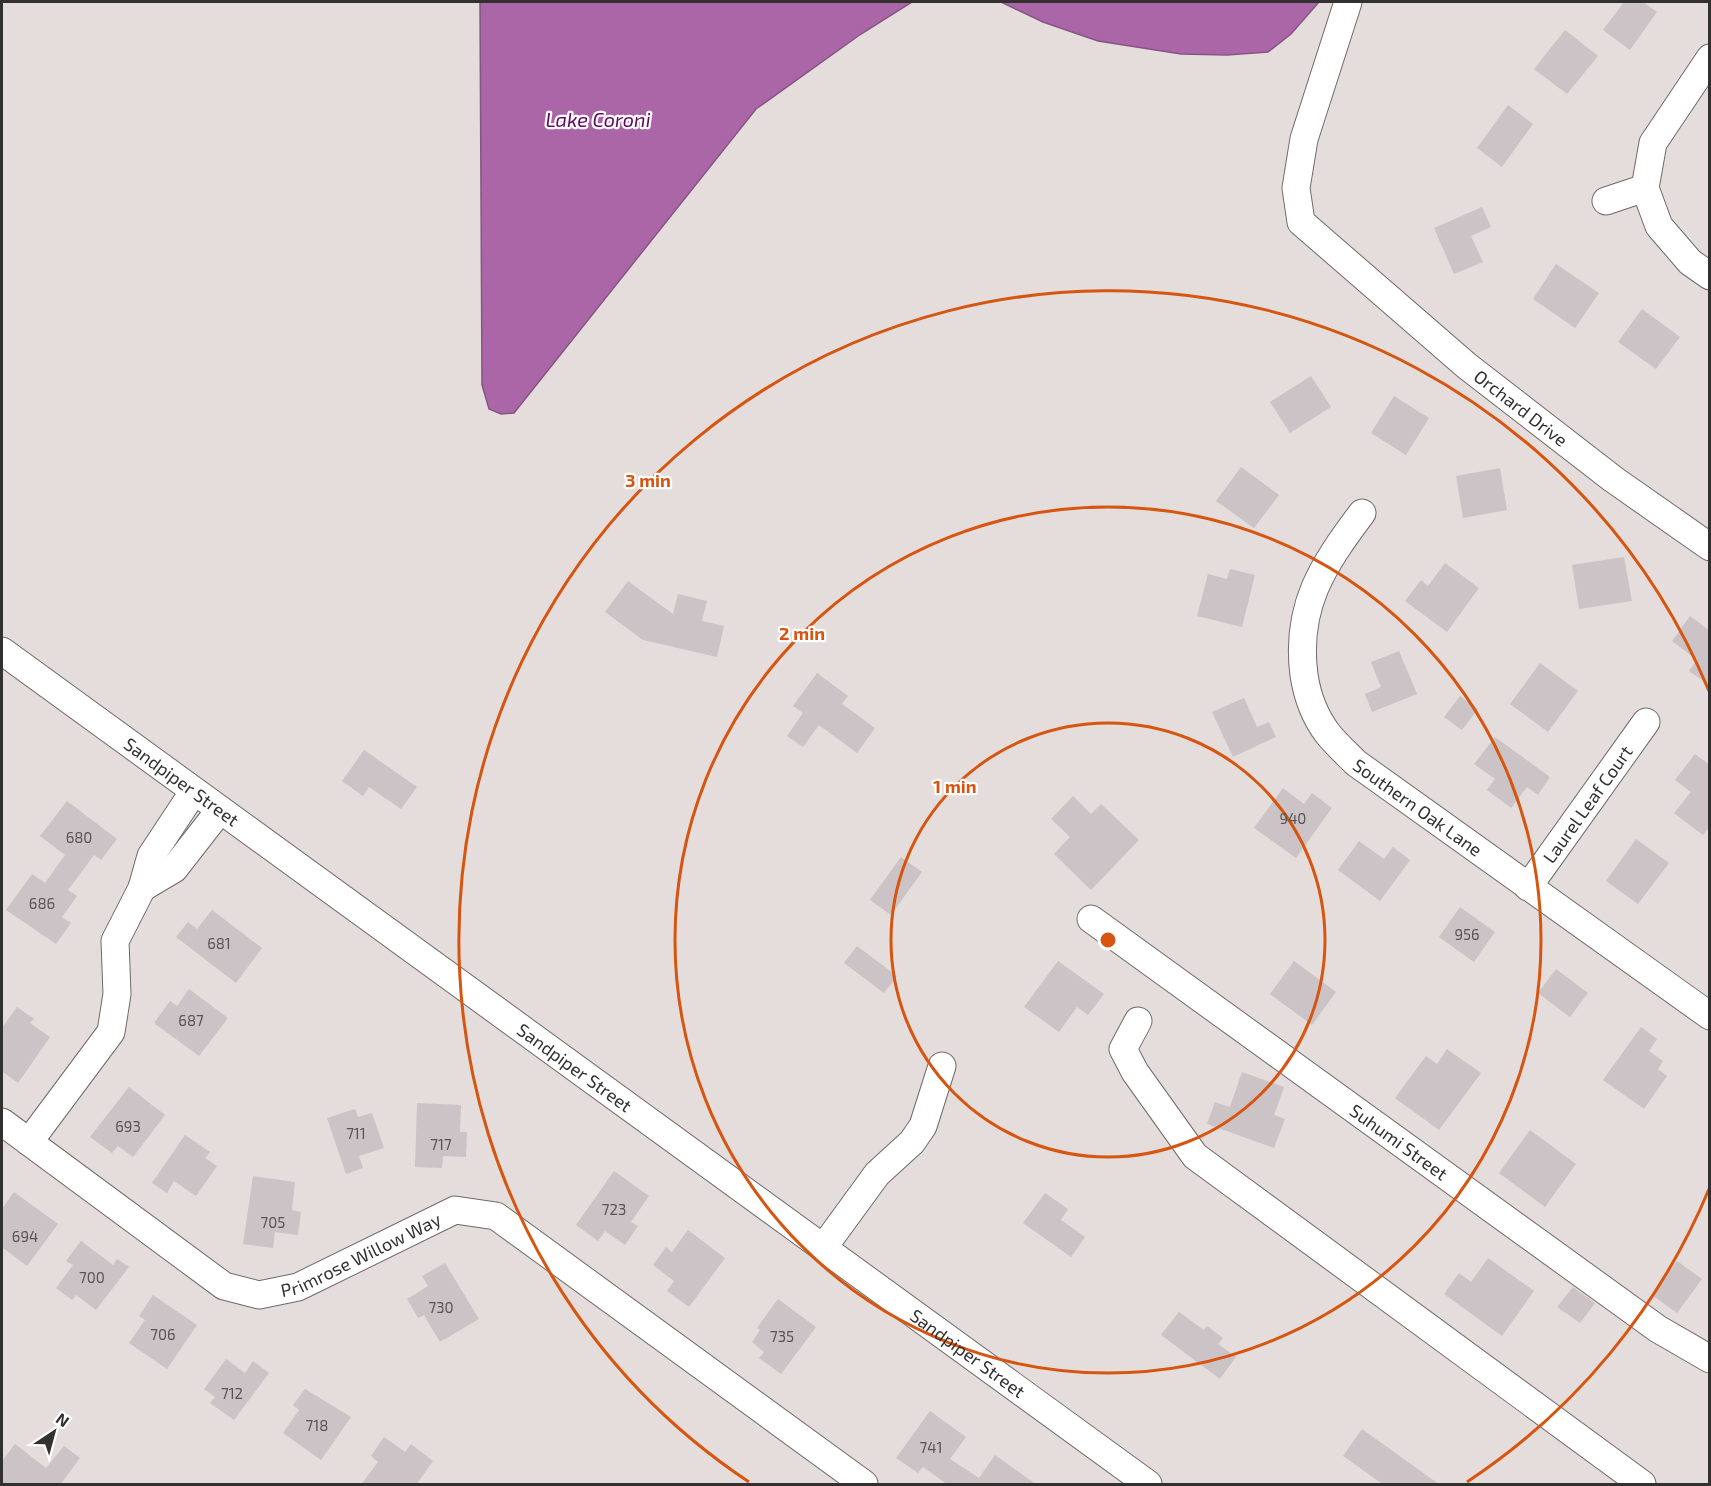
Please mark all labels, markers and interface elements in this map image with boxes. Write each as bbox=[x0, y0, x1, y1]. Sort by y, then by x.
water label: Lake Coroni bbox=[545, 107, 651, 131]
street label: Orchard Drive bbox=[1470, 365, 1572, 451]
text: 3 min bbox=[625, 469, 671, 491]
text: 2 min bbox=[779, 622, 825, 644]
street label: Sandpiper Street bbox=[120, 732, 243, 831]
street label: Laurel Leaf Court bbox=[1538, 741, 1637, 867]
street label: Southern Oak Lane bbox=[1349, 754, 1487, 861]
text: 1 min bbox=[933, 775, 977, 797]
house number: 940 bbox=[1280, 809, 1306, 827]
house number: 680 bbox=[66, 828, 92, 846]
house number: 686 bbox=[29, 894, 55, 912]
house number: 956 bbox=[1454, 925, 1480, 943]
centre of rings bbox=[1098, 930, 1118, 950]
house number: 681 bbox=[207, 934, 231, 952]
house number: 687 bbox=[178, 1011, 204, 1029]
street label: Sandpiper Street bbox=[513, 1018, 637, 1116]
street label: Suhumi Street bbox=[1346, 1099, 1452, 1184]
house number: 693 bbox=[115, 1117, 141, 1135]
house number: 711 bbox=[346, 1124, 366, 1142]
house number: 717 bbox=[430, 1135, 452, 1153]
house number: 723 bbox=[602, 1200, 626, 1218]
street label: Primrose Willow Way bbox=[279, 1208, 445, 1301]
house number: 705 bbox=[261, 1213, 285, 1231]
house number: 694 bbox=[12, 1227, 38, 1245]
house number: 700 bbox=[79, 1268, 105, 1286]
house number: 730 bbox=[428, 1298, 454, 1316]
street label: Sandpiper Street bbox=[906, 1304, 1030, 1402]
house number: 706 bbox=[150, 1325, 176, 1343]
house number: 735 bbox=[770, 1327, 794, 1345]
house number: 712 bbox=[221, 1384, 243, 1402]
north arrow bbox=[24, 1402, 84, 1462]
text: N bbox=[53, 1408, 73, 1431]
house number: 718 bbox=[306, 1416, 328, 1434]
house number: 741 bbox=[920, 1438, 942, 1456]

